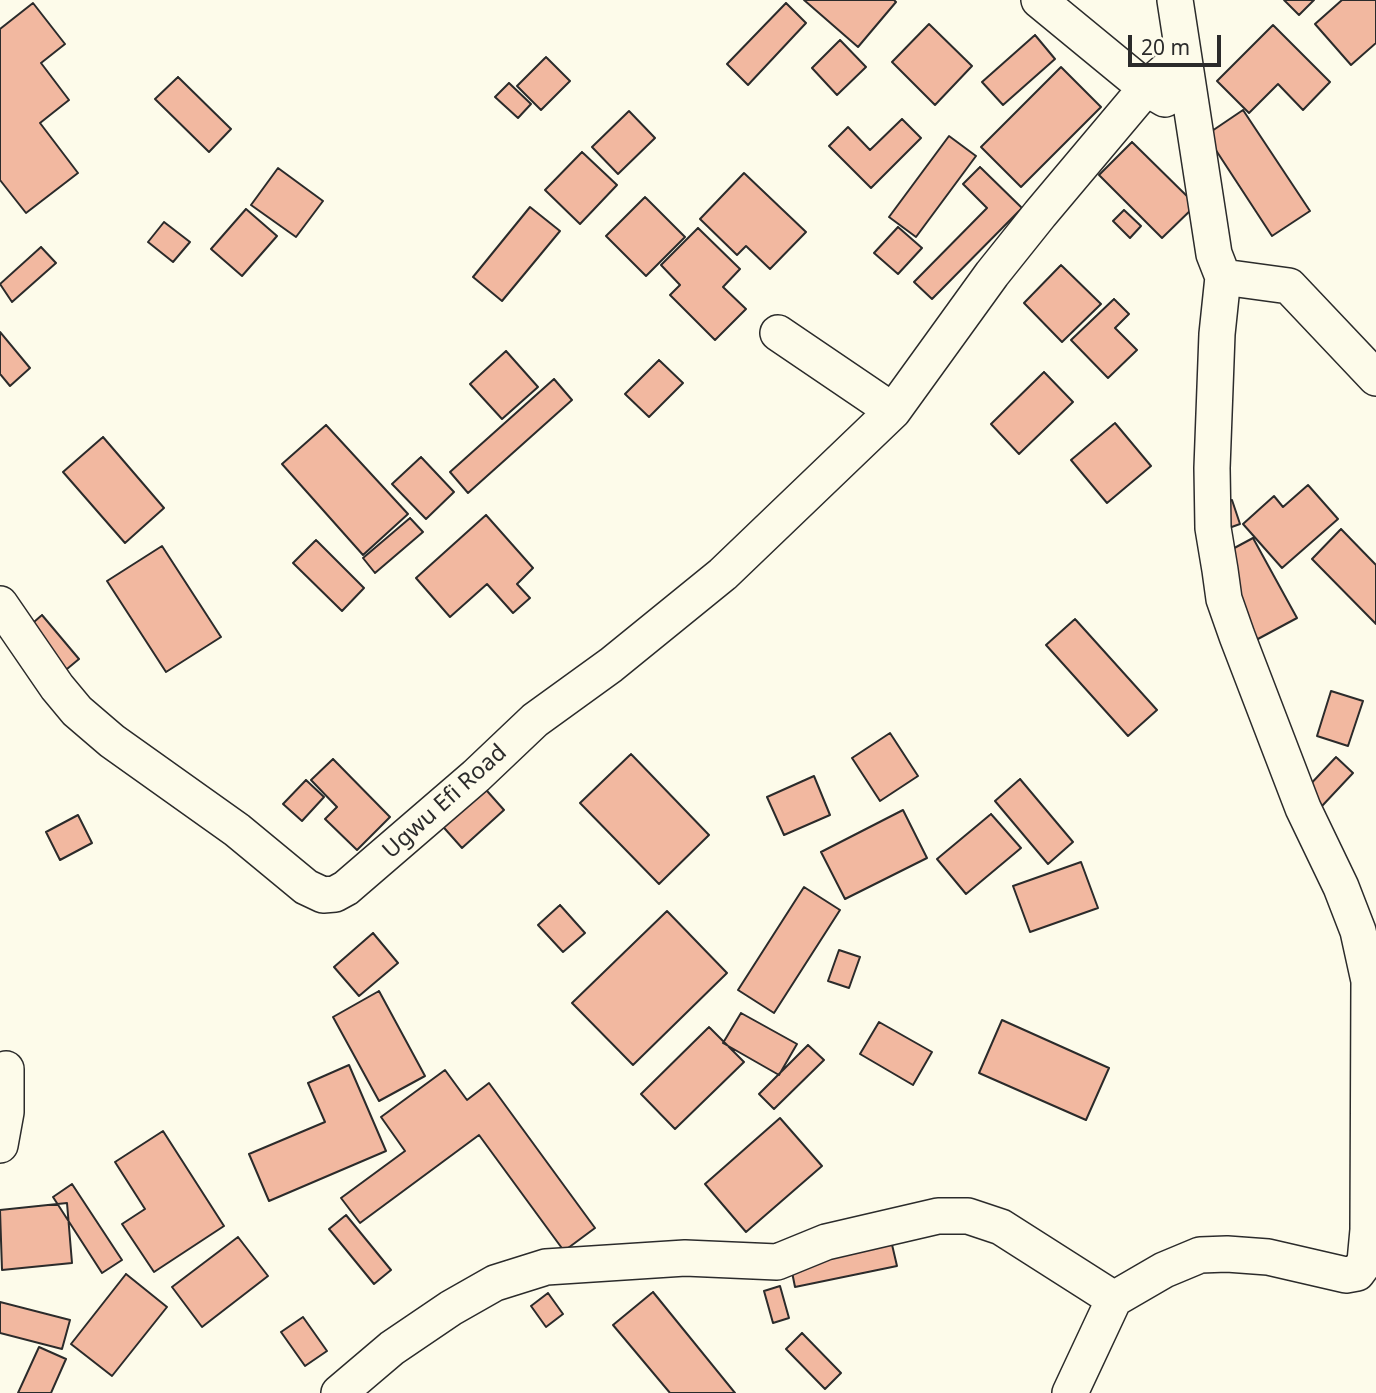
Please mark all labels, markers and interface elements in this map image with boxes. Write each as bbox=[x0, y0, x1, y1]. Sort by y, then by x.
scale bar bbox=[1131, 21, 1224, 65]
text: 20 m bbox=[1141, 33, 1190, 61]
street label: Ugwu Efi Road bbox=[377, 739, 513, 865]

